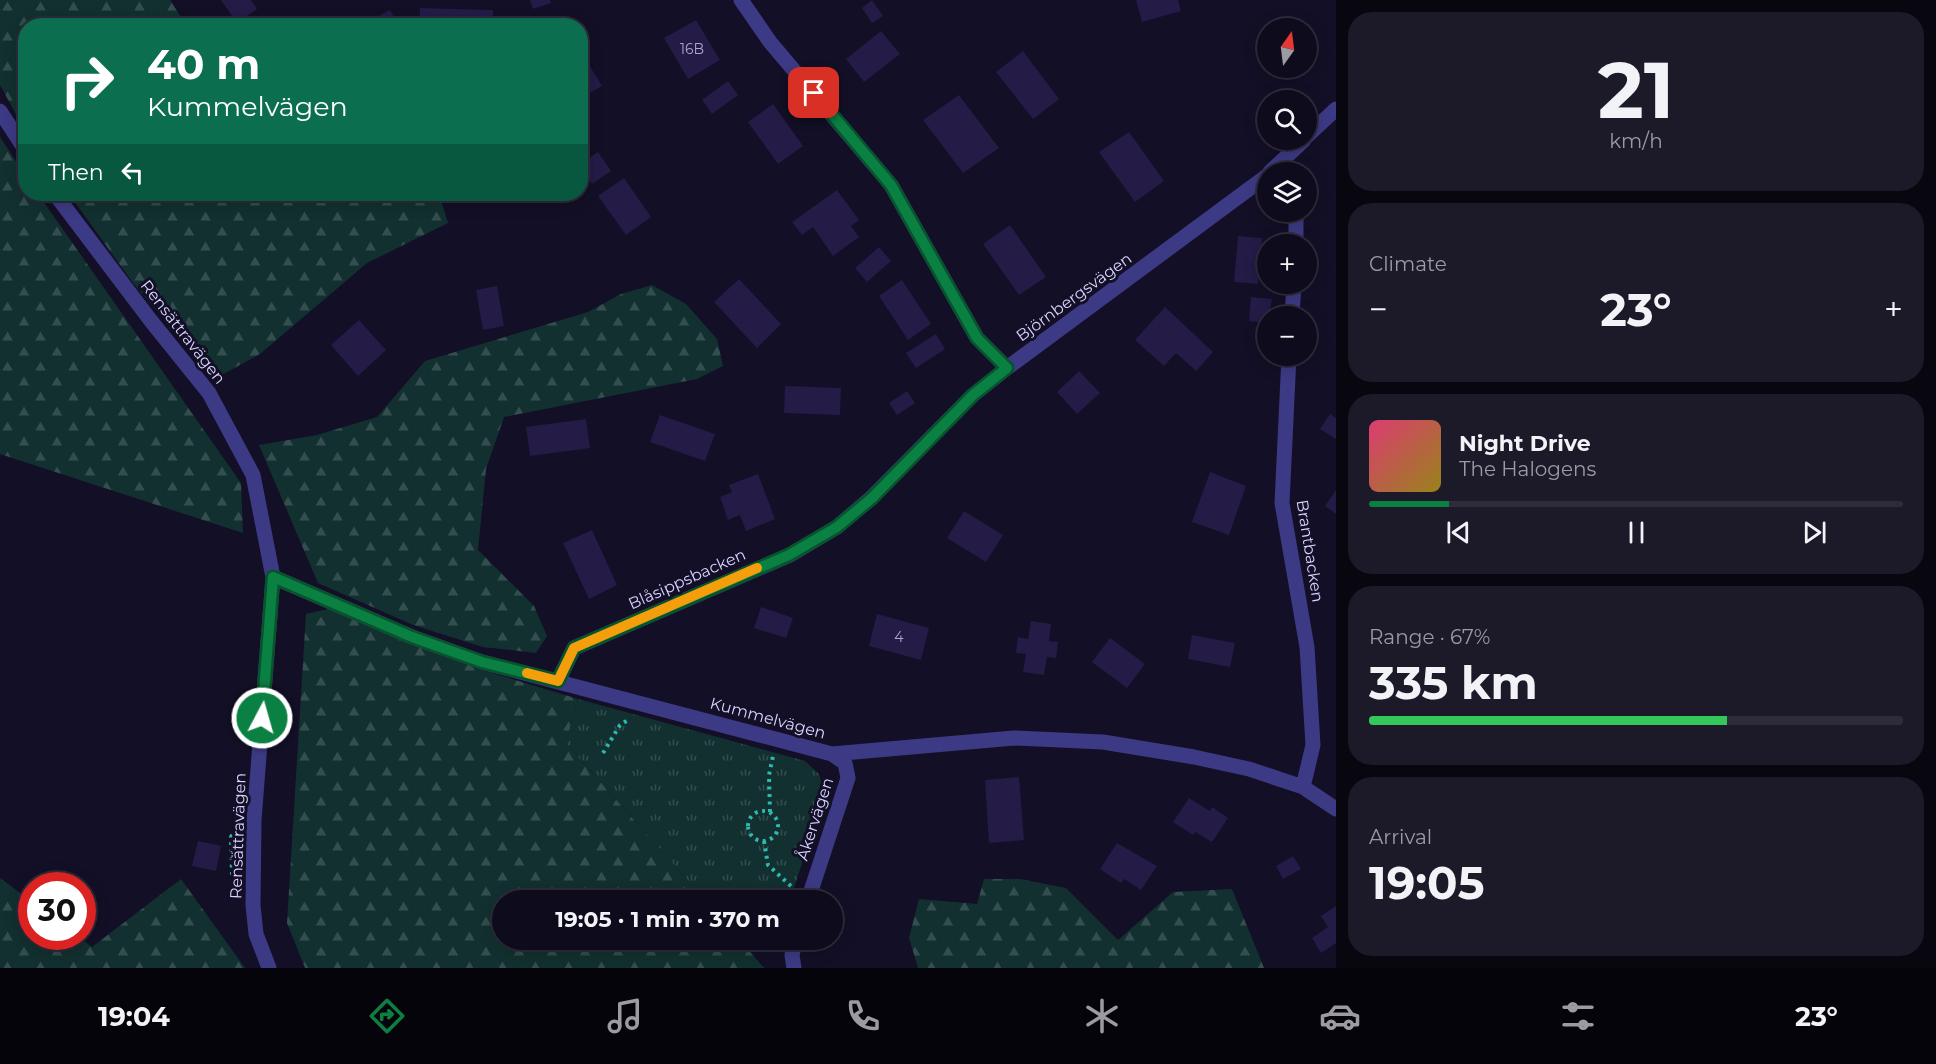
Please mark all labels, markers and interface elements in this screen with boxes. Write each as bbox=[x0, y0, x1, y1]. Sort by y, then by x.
north arrow bbox=[1257, 18, 1317, 78]
map controls bbox=[1257, 18, 1317, 366]
text: 40 m bbox=[147, 38, 260, 90]
house number: 16B bbox=[680, 40, 704, 58]
icon: right bbox=[48, 42, 126, 120]
text: 21 bbox=[1598, 42, 1674, 138]
pin bbox=[788, 67, 839, 118]
icon: arrive bbox=[797, 76, 830, 109]
text: Kummelvägen bbox=[147, 90, 348, 123]
button: search bbox=[1257, 90, 1317, 150]
text: km/h bbox=[1609, 129, 1663, 153]
icon: left bbox=[116, 156, 149, 189]
text: Then bbox=[48, 159, 104, 186]
button: layers bbox=[1257, 162, 1317, 222]
button: + bbox=[1257, 234, 1317, 294]
street label: Björnbergsvägen bbox=[1013, 249, 1135, 345]
text: Climate bbox=[1369, 252, 1447, 276]
street label: Rensättravägen bbox=[137, 276, 229, 388]
text: 23° bbox=[1600, 282, 1672, 337]
text: − bbox=[1369, 289, 1388, 329]
text: + bbox=[1884, 289, 1903, 329]
button: − bbox=[1257, 306, 1317, 366]
text: Night Drive bbox=[1459, 430, 1591, 457]
text: The Halogens bbox=[1459, 457, 1596, 481]
street label: Brantbacken bbox=[1293, 498, 1327, 604]
icon: previous bbox=[1442, 516, 1475, 549]
icon: pause bbox=[1620, 516, 1653, 549]
icon: next bbox=[1798, 516, 1831, 549]
street label: Blåsippsbacken bbox=[625, 545, 749, 613]
text: Range · 67% bbox=[1369, 625, 1490, 649]
house number: 4 bbox=[894, 628, 904, 646]
text: 335 km bbox=[1369, 655, 1538, 710]
position arrow bbox=[230, 686, 294, 750]
street label: Kummelvägen bbox=[708, 693, 828, 743]
street label: Rensättravägen bbox=[226, 773, 250, 899]
street label: Åkervägen bbox=[792, 775, 837, 863]
text: Arrival bbox=[1369, 825, 1432, 849]
text: 19:05 bbox=[1369, 855, 1484, 910]
speed limit sign: 30 bbox=[18, 872, 96, 950]
text: 19:05 · 1 min · 370 m bbox=[555, 906, 780, 933]
icon: directions bbox=[366, 995, 408, 1037]
icon: music bbox=[604, 995, 646, 1037]
icon: phone bbox=[842, 995, 884, 1037]
icon: climate bbox=[1081, 995, 1123, 1037]
icon: car bbox=[1319, 995, 1361, 1037]
icon: filters bbox=[1557, 995, 1599, 1037]
text: 19:04 bbox=[98, 1000, 170, 1033]
text: 23° bbox=[1795, 1000, 1838, 1033]

